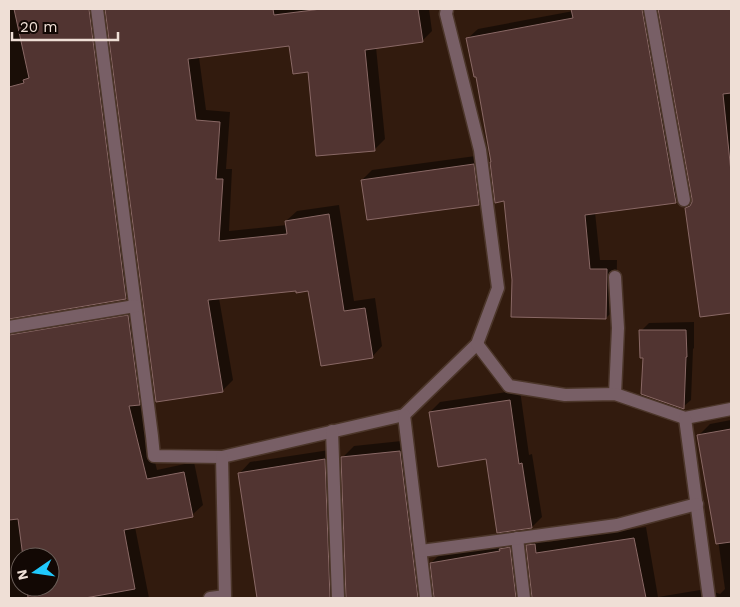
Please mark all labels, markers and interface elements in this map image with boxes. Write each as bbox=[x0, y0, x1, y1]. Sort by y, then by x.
scale bar bbox=[12, 10, 119, 42]
text: 20 m bbox=[20, 18, 58, 36]
north arrow bbox=[10, 547, 60, 597]
text: N bbox=[13, 568, 31, 582]

